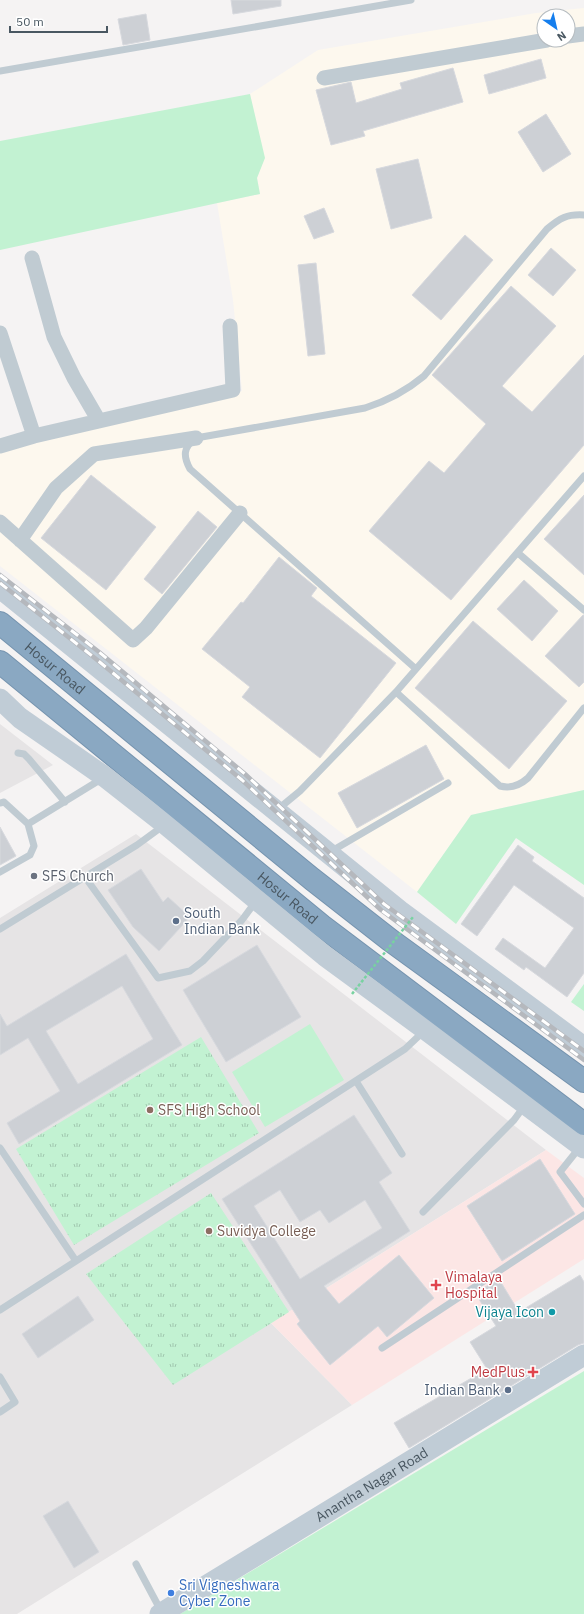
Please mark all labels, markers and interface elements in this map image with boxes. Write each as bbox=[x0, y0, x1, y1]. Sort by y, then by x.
scale bar bbox=[10, 8, 107, 34]
north arrow bbox=[536, 8, 576, 48]
text: 50 m bbox=[16, 14, 44, 29]
text: N bbox=[554, 28, 569, 44]
street label: Hosur Road bbox=[21, 638, 89, 698]
place label: SFS Church bbox=[42, 867, 114, 885]
street label: Hosur Road bbox=[254, 868, 322, 928]
marker: SFS Church bbox=[29, 871, 39, 881]
place label: South Indian Bank bbox=[184, 904, 260, 938]
marker: South Indian Bank bbox=[171, 916, 181, 926]
place label: SFS High School bbox=[158, 1101, 260, 1119]
marker: SFS High School bbox=[145, 1105, 155, 1115]
place label: Suvidya College bbox=[217, 1222, 316, 1240]
marker: Suvidya College bbox=[204, 1226, 214, 1236]
place label: Vimalaya Hospital bbox=[445, 1268, 503, 1302]
marker: Vimalaya Hospital bbox=[430, 1279, 442, 1291]
place label: Vijaya Icon bbox=[475, 1303, 544, 1321]
marker: Vijaya Icon bbox=[547, 1307, 557, 1317]
place label: MedPlus bbox=[471, 1363, 525, 1381]
marker: MedPlus bbox=[528, 1367, 538, 1377]
place label: Indian Bank bbox=[424, 1381, 501, 1399]
marker: Indian Bank bbox=[503, 1385, 513, 1395]
street label: Anantha Nagar Road bbox=[312, 1443, 431, 1526]
place label: Sri Vigneshwara Cyber Zone bbox=[179, 1576, 280, 1610]
marker: Sri Vigneshwara Cyber Zone bbox=[166, 1588, 176, 1598]

